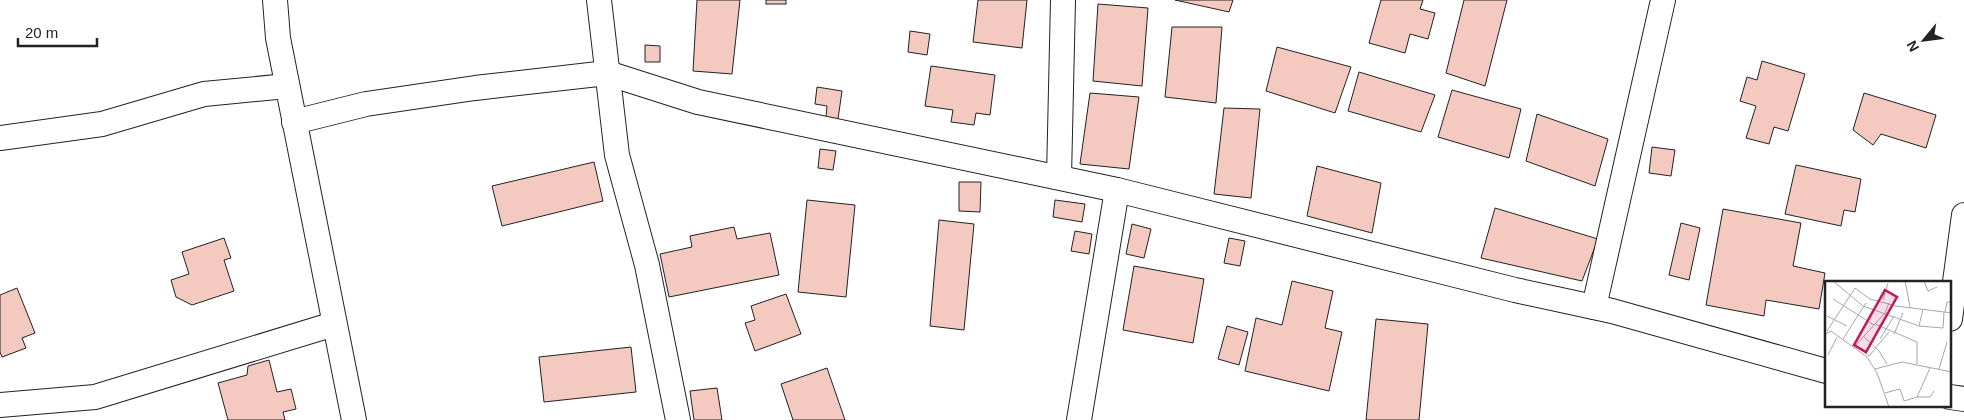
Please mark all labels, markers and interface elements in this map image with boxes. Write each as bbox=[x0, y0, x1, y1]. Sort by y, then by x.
scale bar bbox=[18, 15, 96, 47]
north arrow bbox=[1899, 15, 1949, 65]
text: 20 m bbox=[25, 24, 58, 41]
text: N bbox=[1903, 38, 1922, 55]
inset map bbox=[1825, 281, 1952, 408]

